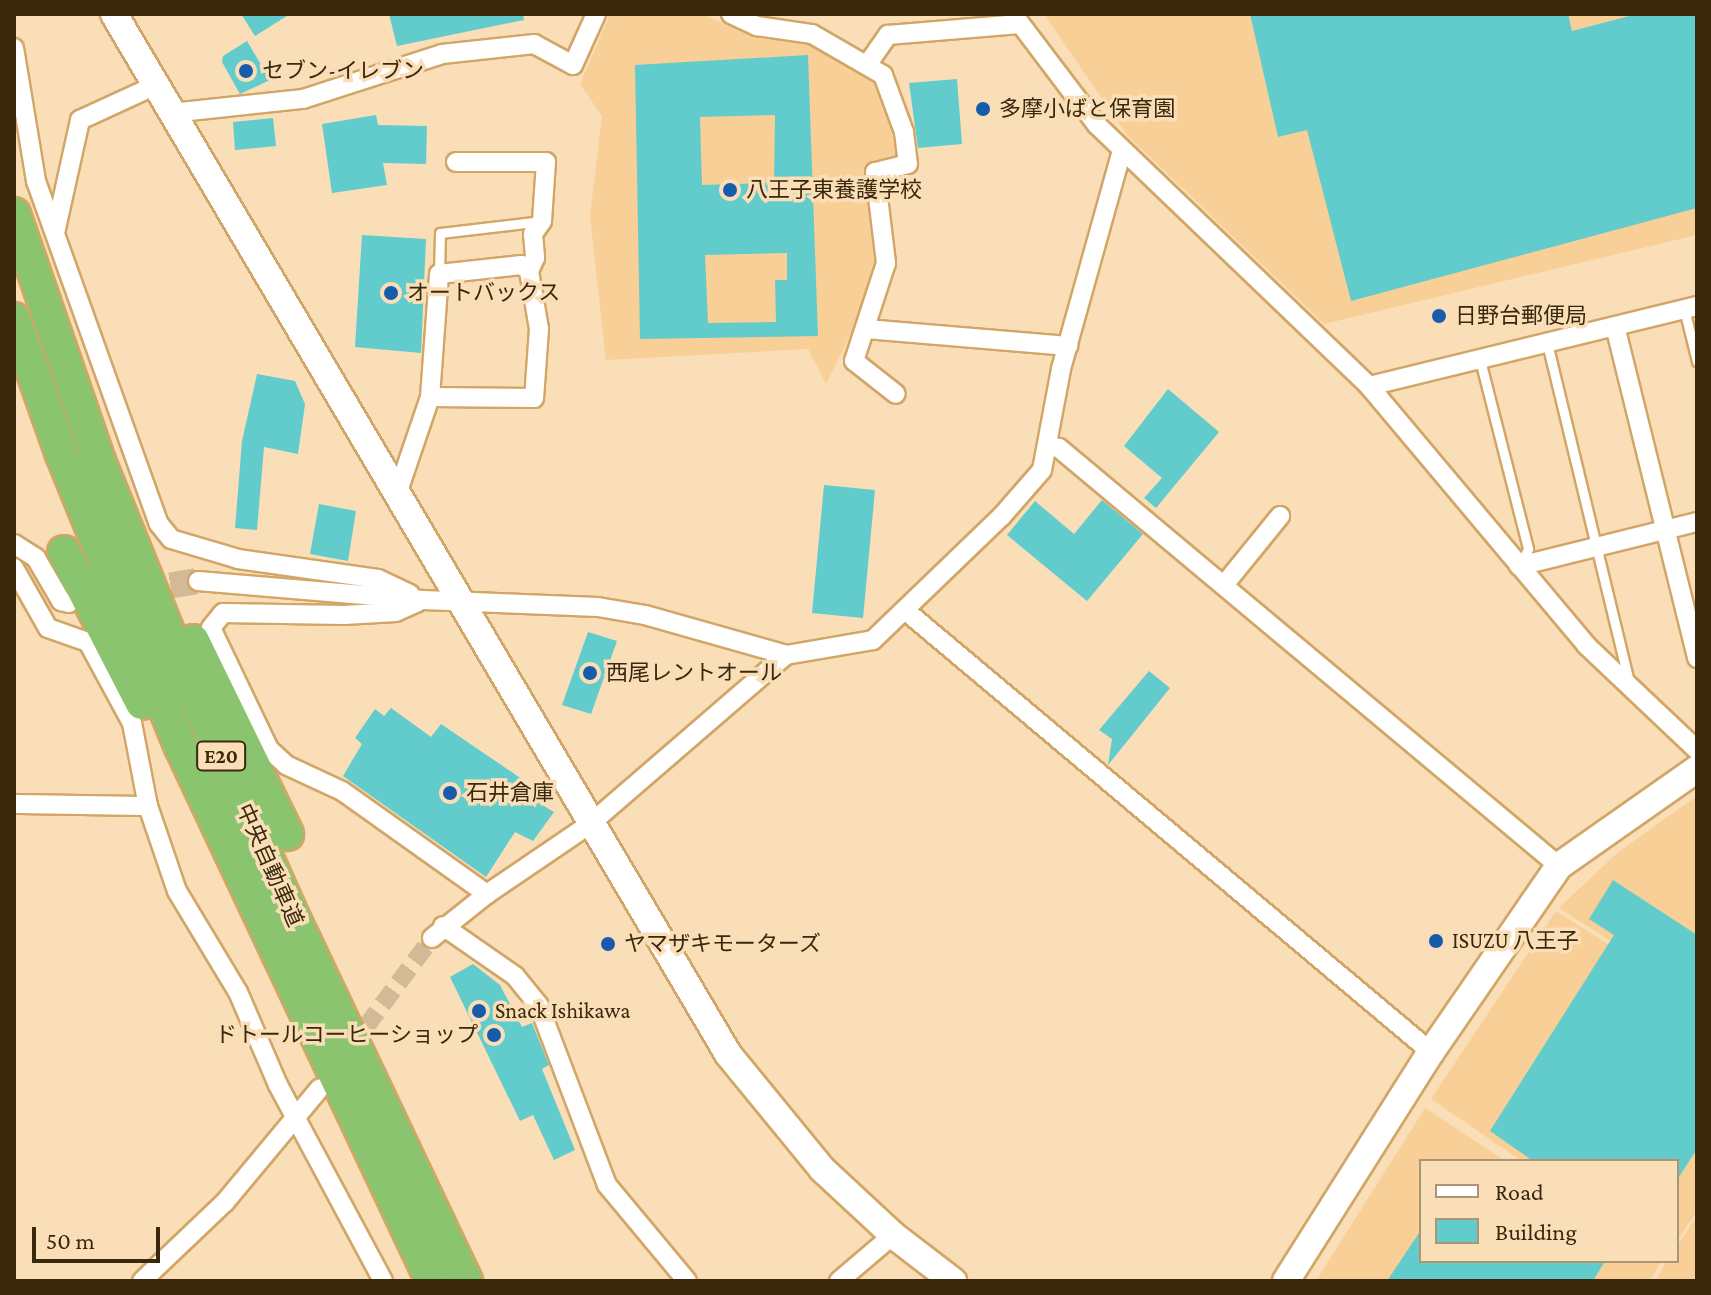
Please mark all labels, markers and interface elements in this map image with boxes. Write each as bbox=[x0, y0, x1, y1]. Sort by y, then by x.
place label: セブン-イレブン bbox=[262, 58, 424, 84]
marker: セブン-イレブン bbox=[237, 62, 255, 80]
place label: 多摩小ばと保育園 bbox=[999, 96, 1175, 122]
marker: 多摩小ばと保育園 bbox=[974, 100, 992, 118]
place label: 八王子東養護学校 bbox=[746, 177, 922, 203]
marker: 八王子東養護学校 bbox=[721, 181, 739, 199]
place label: オートバックス bbox=[407, 280, 561, 306]
marker: オートバックス bbox=[382, 284, 400, 302]
place label: 日野台郵便局 bbox=[1455, 303, 1587, 329]
marker: 日野台郵便局 bbox=[1430, 307, 1448, 325]
place label: 西尾レントオール bbox=[606, 660, 782, 686]
marker: 西尾レントオール bbox=[581, 664, 599, 682]
road number: E20 bbox=[195, 740, 247, 772]
place label: 石井倉庫 bbox=[466, 780, 554, 806]
marker: 石井倉庫 bbox=[441, 784, 459, 802]
street label: 中央自動車道 bbox=[231, 799, 309, 931]
place label: ISUZU 八王子 bbox=[1452, 928, 1579, 954]
place label: ヤマザキモーターズ bbox=[624, 931, 822, 957]
marker: ISUZU 八王子 bbox=[1427, 932, 1445, 950]
marker: ヤマザキモーターズ bbox=[599, 935, 617, 953]
place label: Snack Ishikawa bbox=[495, 998, 631, 1024]
marker: Snack Ishikawa bbox=[470, 1002, 488, 1020]
place label: ドトールコーヒーショップ bbox=[214, 1022, 478, 1048]
marker: ドトールコーヒーショップ bbox=[485, 1026, 503, 1044]
legend bbox=[1419, 1159, 1679, 1263]
text: Road bbox=[1495, 1178, 1544, 1205]
scale bar bbox=[36, 1211, 164, 1261]
text: Building bbox=[1495, 1218, 1577, 1245]
text: 50 m bbox=[46, 1227, 95, 1254]

